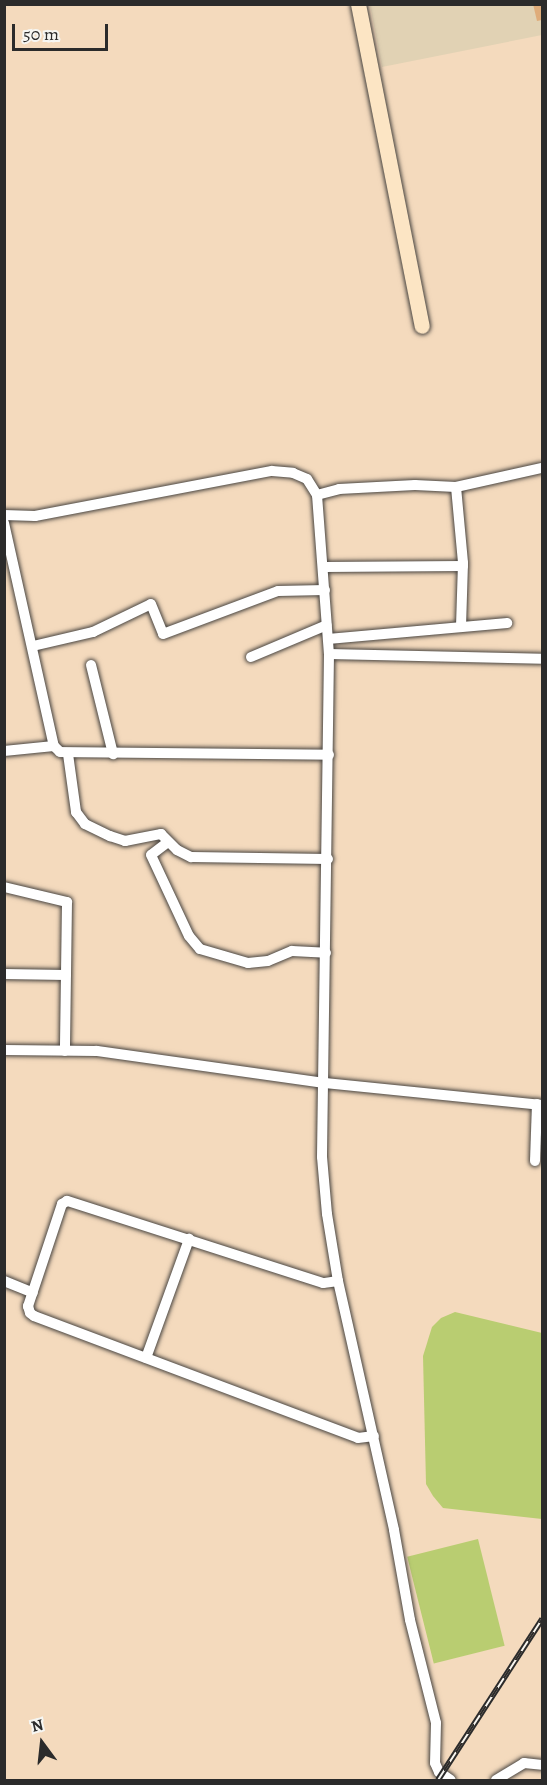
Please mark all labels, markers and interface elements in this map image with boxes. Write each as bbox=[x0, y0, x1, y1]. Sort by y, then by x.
scale bar bbox=[15, 12, 111, 50]
text: 50 m bbox=[23, 22, 59, 46]
north arrow bbox=[12, 1713, 72, 1773]
text: N bbox=[29, 1713, 46, 1738]

